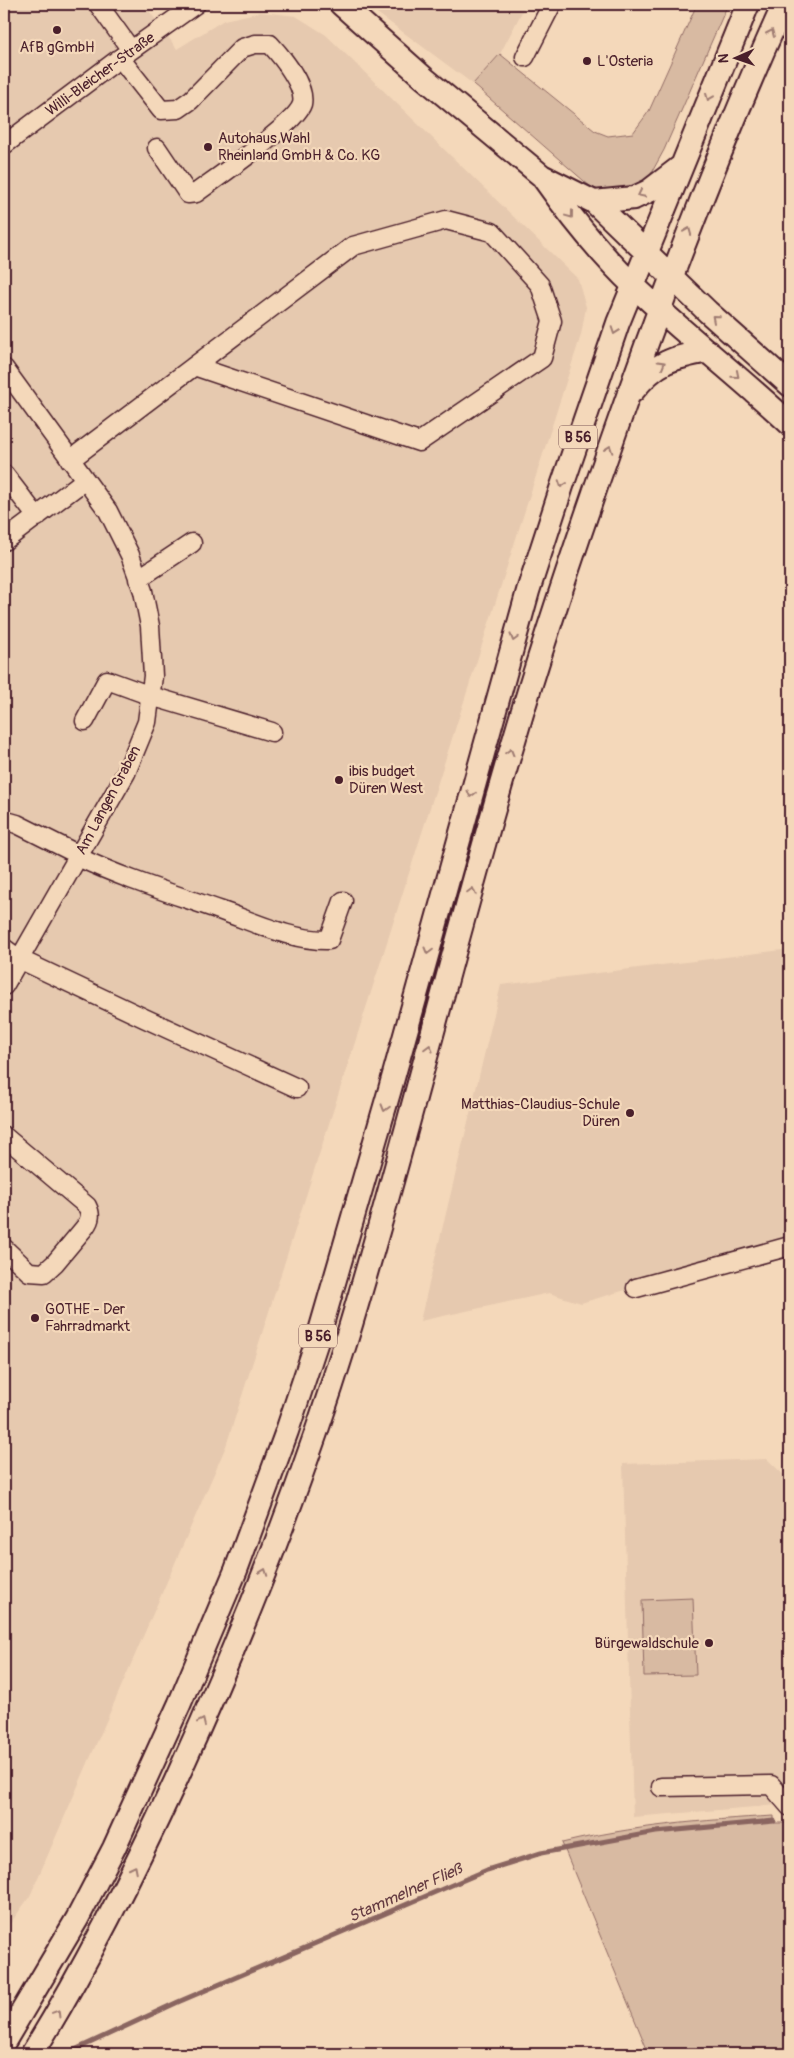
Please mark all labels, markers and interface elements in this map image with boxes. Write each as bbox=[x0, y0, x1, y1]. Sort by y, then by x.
marker: AfB gGmbH bbox=[51, 24, 63, 36]
street label: Willi-Bleicher-Straße bbox=[42, 28, 159, 120]
one-way arrow bbox=[765, 29, 775, 38]
north arrow bbox=[712, 32, 762, 82]
place label: AfB gGmbH bbox=[19, 38, 95, 57]
place label: L'Osteria bbox=[597, 52, 653, 71]
text: N bbox=[715, 53, 732, 63]
marker: L'Osteria bbox=[581, 55, 593, 67]
one-way arrow bbox=[704, 92, 715, 101]
place label: Autohaus Wahl Rheinland GmbH & Co. KG bbox=[218, 129, 380, 165]
marker: Autohaus Wahl Rheinland GmbH & Co. KG bbox=[202, 141, 214, 153]
one-way arrow bbox=[637, 188, 646, 199]
one-way arrow bbox=[564, 209, 573, 219]
one-way arrow bbox=[682, 227, 692, 236]
one-way arrow bbox=[711, 315, 720, 324]
one-way arrow bbox=[611, 326, 621, 334]
one-way arrow bbox=[656, 361, 665, 371]
one-way arrow bbox=[730, 369, 739, 378]
road number: B 56 bbox=[559, 426, 597, 448]
one-way arrow bbox=[604, 445, 614, 453]
one-way arrow bbox=[558, 480, 568, 488]
one-way arrow bbox=[510, 633, 520, 641]
street label: Am Langen Graben bbox=[72, 742, 145, 858]
one-way arrow bbox=[505, 748, 515, 757]
place label: ibis budget Düren West bbox=[349, 762, 424, 798]
marker: ibis budget Düren West bbox=[333, 774, 345, 786]
one-way arrow bbox=[466, 790, 477, 799]
one-way arrow bbox=[466, 887, 476, 895]
one-way arrow bbox=[423, 947, 434, 955]
one-way arrow bbox=[424, 1044, 434, 1052]
place label: Matthias-Claudius-Schule Düren bbox=[461, 1095, 621, 1131]
one-way arrow bbox=[380, 1103, 391, 1112]
marker: Matthias-Claudius-Schule Düren bbox=[624, 1107, 636, 1119]
place label: GOTHE - Der Fahrradmarkt bbox=[45, 1300, 131, 1336]
marker: GOTHE - Der Fahrradmarkt bbox=[29, 1312, 41, 1324]
road number: B 56 bbox=[299, 1324, 337, 1348]
one-way arrow bbox=[258, 1568, 268, 1576]
place label: Bürgewaldschule bbox=[595, 1634, 700, 1653]
marker: Bürgewaldschule bbox=[703, 1637, 715, 1649]
one-way arrow bbox=[196, 1718, 206, 1727]
water label: Stammelner Fließ bbox=[345, 1858, 467, 1927]
one-way arrow bbox=[128, 1866, 138, 1875]
one-way arrow bbox=[51, 2009, 61, 2018]

